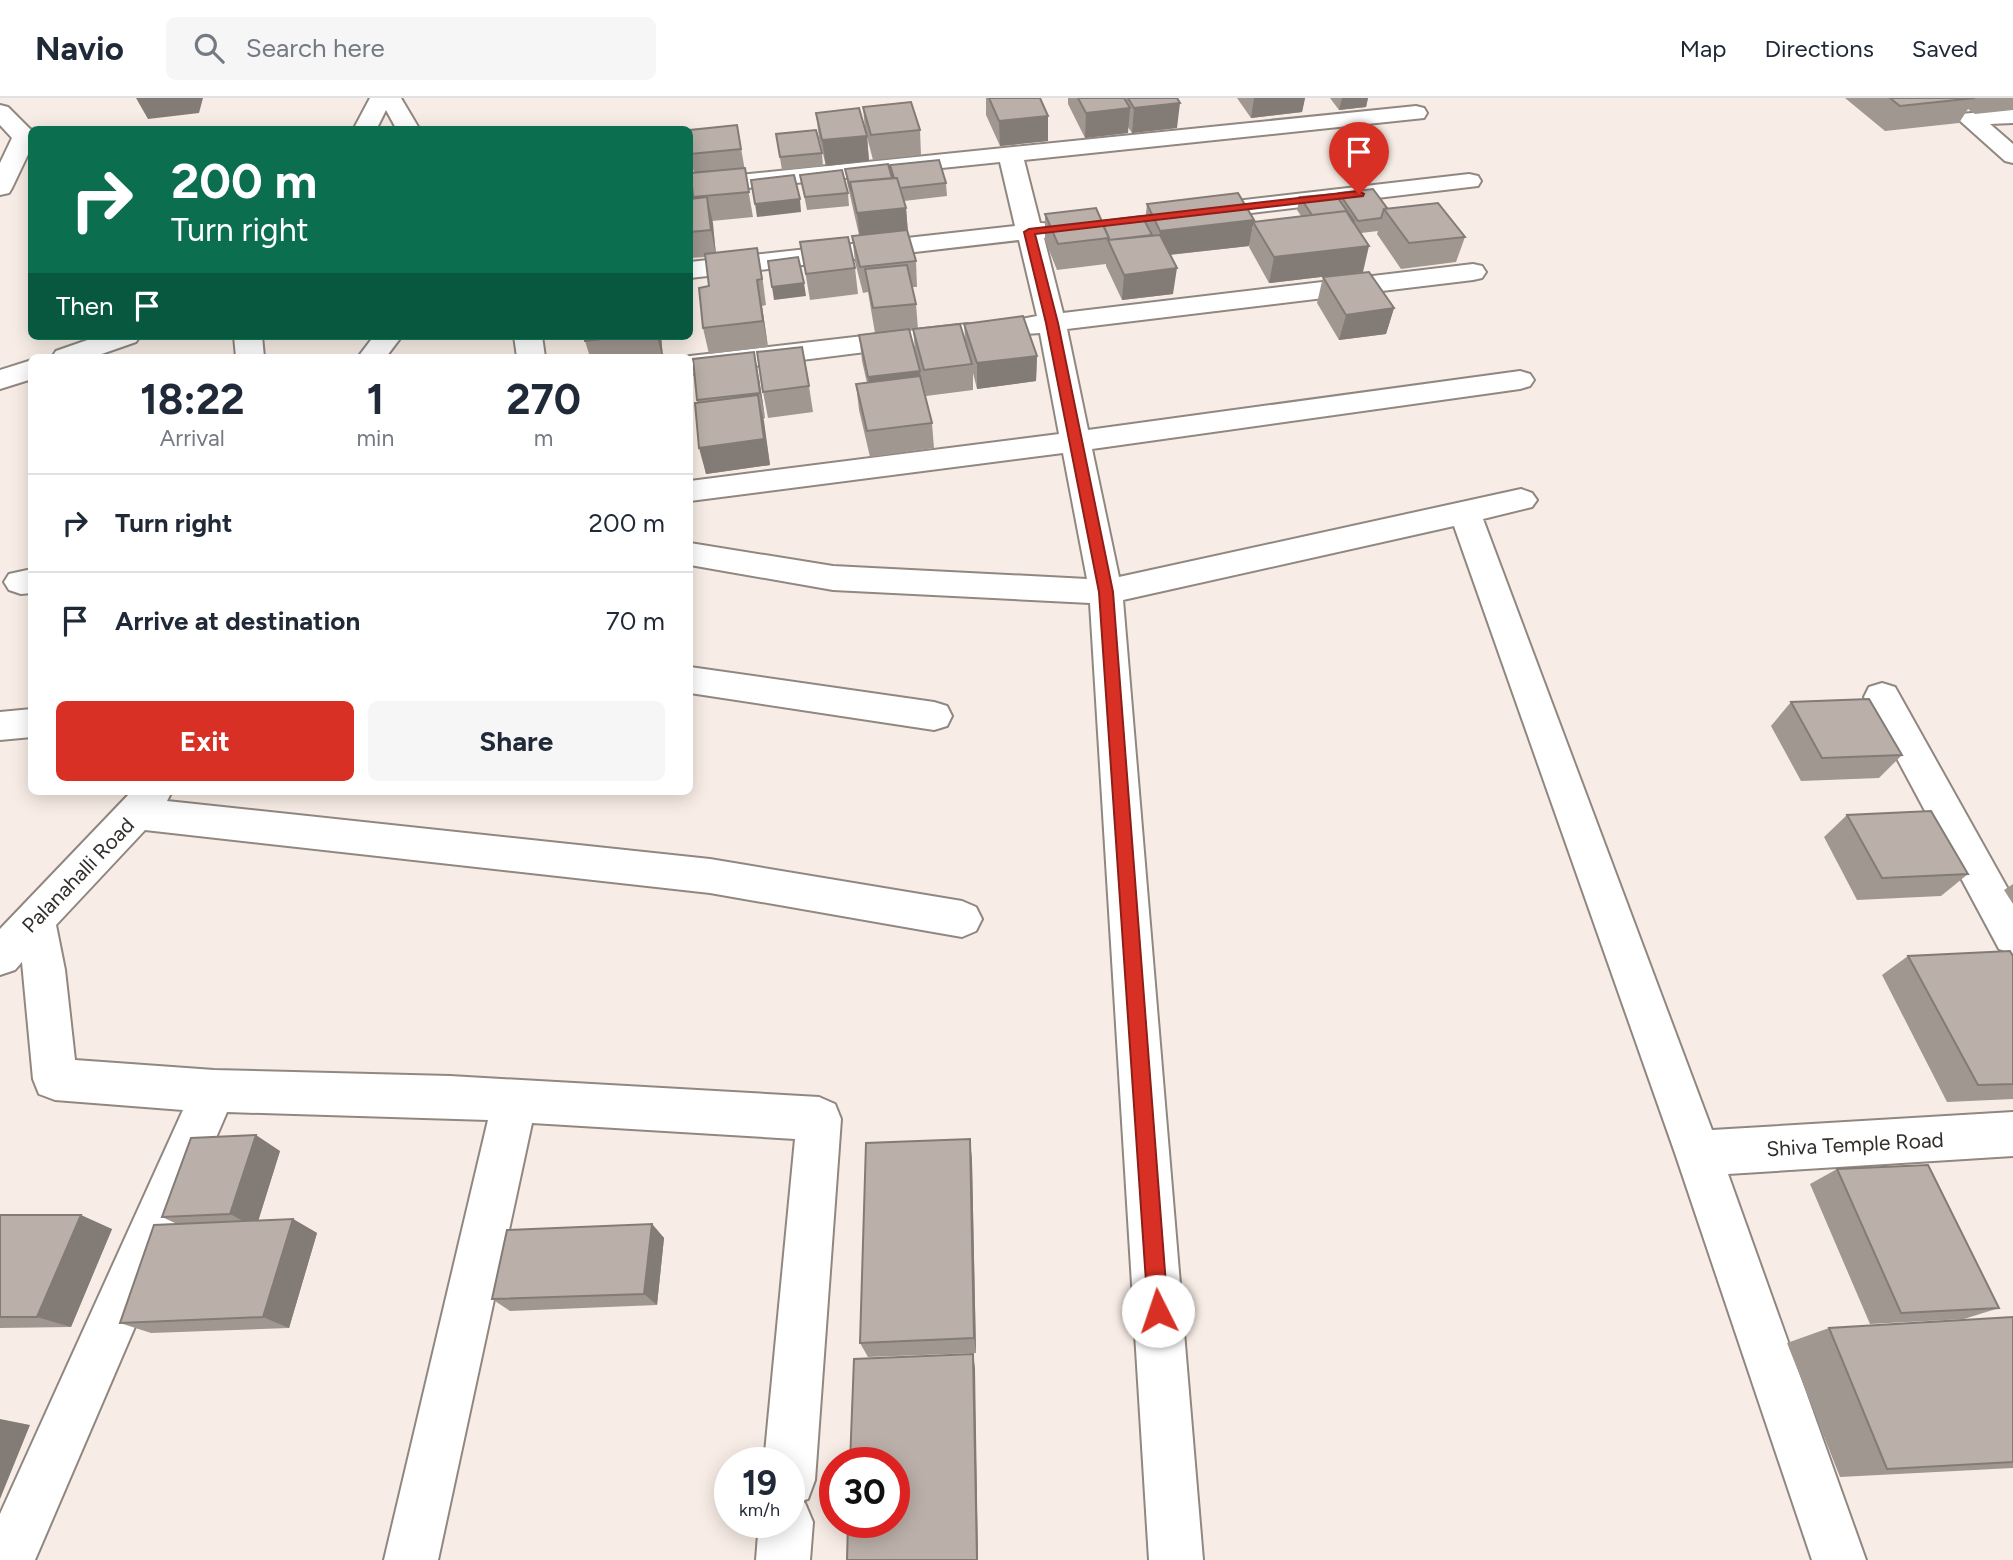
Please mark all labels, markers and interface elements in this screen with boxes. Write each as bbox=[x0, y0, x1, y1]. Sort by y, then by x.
search box bbox=[166, 17, 656, 80]
text: Navio bbox=[35, 29, 124, 68]
icon: search bbox=[190, 29, 228, 67]
text: Search here bbox=[246, 32, 385, 64]
text: Map bbox=[1680, 34, 1726, 63]
text: Directions bbox=[1764, 34, 1874, 63]
text: Saved bbox=[1912, 34, 1978, 63]
pin bbox=[1329, 122, 1389, 194]
icon: arrive bbox=[1340, 133, 1378, 171]
text: 200 m bbox=[171, 151, 317, 210]
icon: right bbox=[56, 154, 147, 245]
text: Turn right bbox=[171, 211, 309, 249]
icon: arrive bbox=[128, 287, 166, 325]
text: Then bbox=[56, 290, 114, 322]
text: 18:22 bbox=[140, 374, 245, 425]
text: 1 bbox=[367, 374, 384, 425]
text: 270 bbox=[506, 374, 581, 425]
text: Arrival bbox=[160, 424, 225, 452]
text: min bbox=[357, 424, 394, 452]
text: m bbox=[534, 424, 553, 452]
icon: right bbox=[56, 504, 94, 542]
text: Turn right bbox=[115, 507, 232, 539]
text: 200 m bbox=[589, 507, 665, 539]
icon: arrive bbox=[56, 602, 94, 640]
text: Arrive at destination bbox=[115, 605, 360, 637]
text: 70 m bbox=[606, 605, 665, 637]
button: Exit bbox=[56, 701, 354, 781]
button: Share bbox=[368, 701, 665, 781]
street label: Palanahalli Road bbox=[17, 812, 139, 938]
street label: Shiva Temple Road bbox=[1766, 1127, 1944, 1161]
position arrow bbox=[1121, 1274, 1195, 1348]
speed limit sign: 30 bbox=[819, 1447, 910, 1538]
text: 19 bbox=[742, 1462, 777, 1504]
text: km/h bbox=[739, 1499, 780, 1521]

